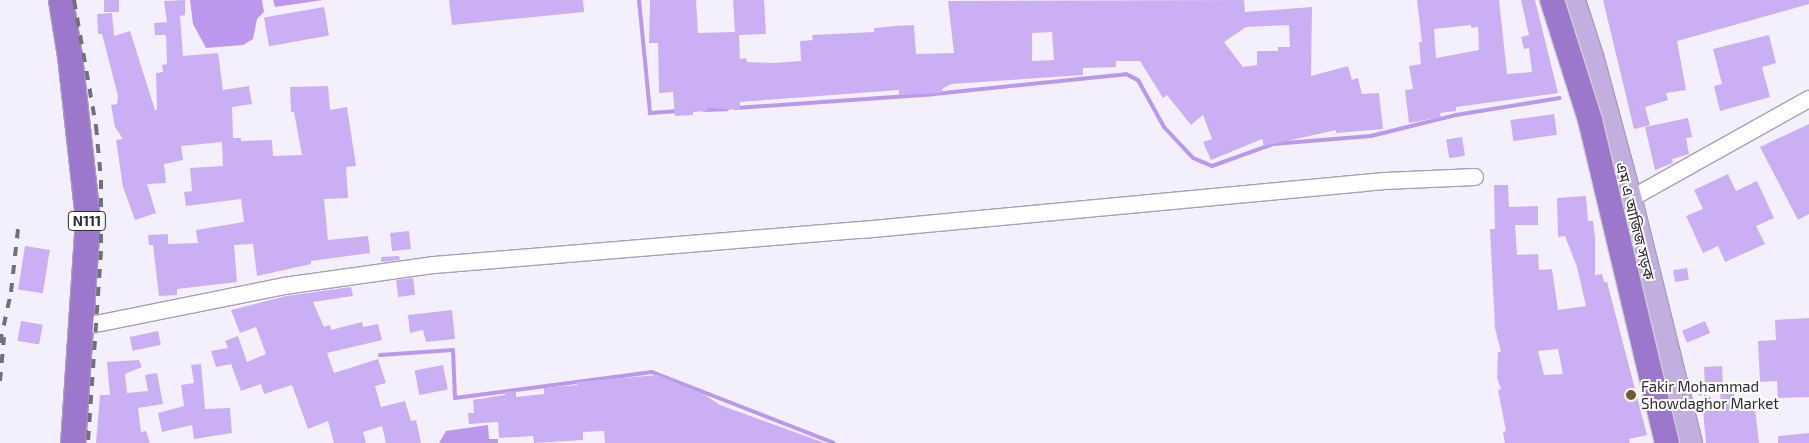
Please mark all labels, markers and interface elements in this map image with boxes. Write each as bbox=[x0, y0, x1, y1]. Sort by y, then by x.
street label: এম এ আজিজ সড়ক bbox=[1612, 160, 1658, 282]
road number: N111 bbox=[67, 210, 107, 232]
place label: Fakir Mohammad Showdaghor Market bbox=[1641, 377, 1779, 412]
marker: Fakir Mohammad Showdaghor Market bbox=[1625, 389, 1637, 401]

